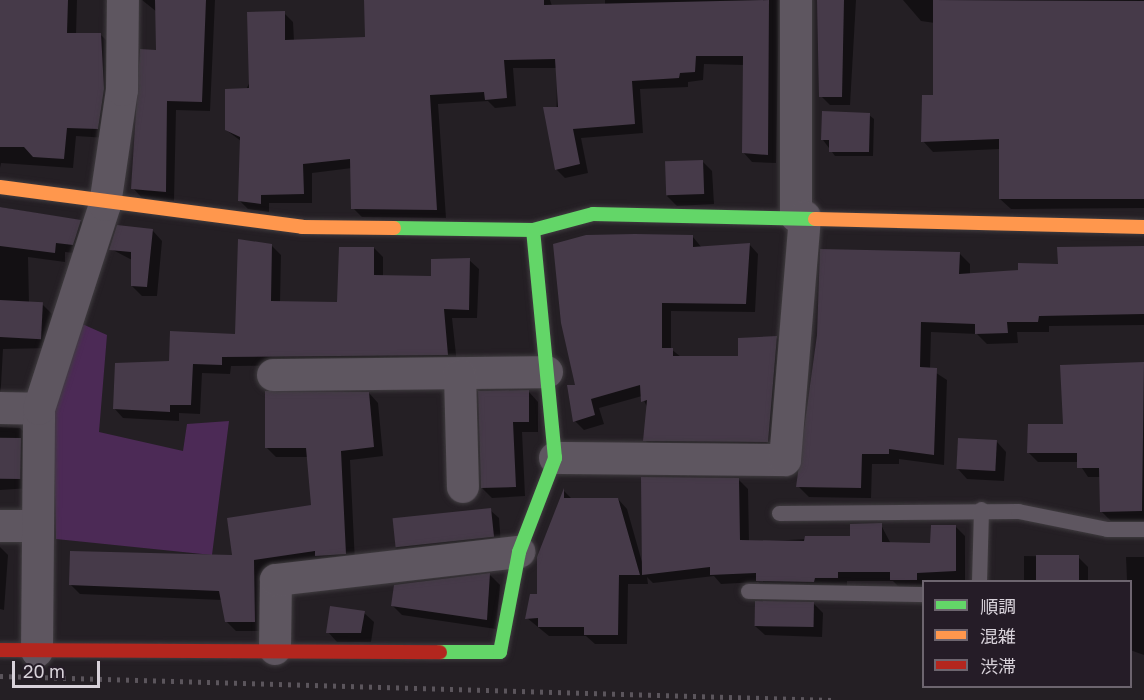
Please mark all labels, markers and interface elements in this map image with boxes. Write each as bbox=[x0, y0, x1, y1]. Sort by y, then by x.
legend bbox=[922, 580, 1132, 688]
text: 順調 bbox=[980, 595, 1016, 617]
text: 混雑 bbox=[980, 625, 1016, 647]
scale bar bbox=[15, 649, 104, 687]
text: 渋滞 bbox=[980, 655, 1016, 677]
text: 20 m bbox=[23, 660, 65, 682]

